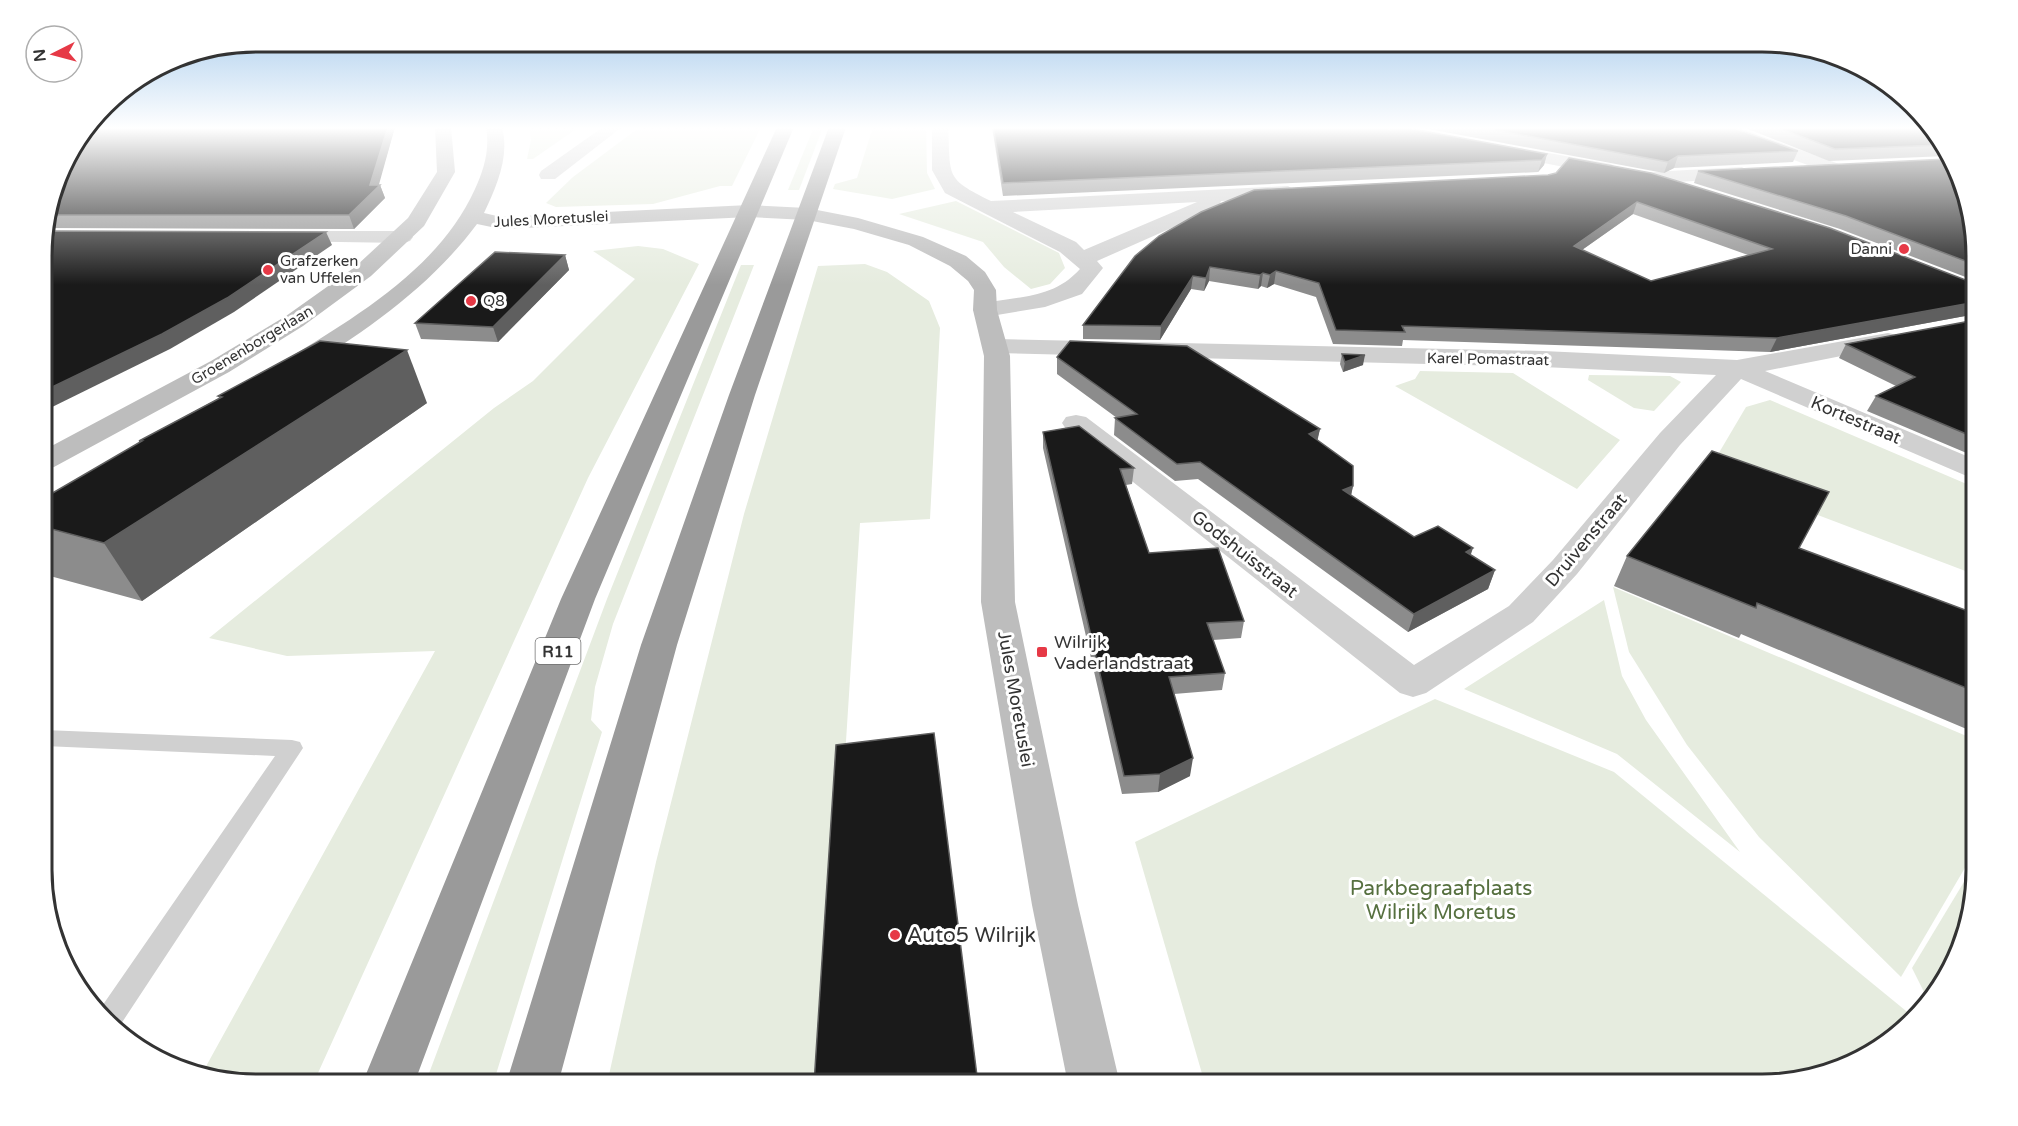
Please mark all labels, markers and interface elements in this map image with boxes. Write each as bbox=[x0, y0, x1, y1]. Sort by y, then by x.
north arrow bbox=[24, 24, 84, 84]
text: N bbox=[29, 48, 51, 63]
street label: Jules Moretuslei bbox=[493, 207, 609, 231]
place label: Danni bbox=[1850, 240, 1892, 258]
marker: Danni bbox=[1897, 242, 1911, 256]
place label: Grafzerken van Uffelen bbox=[280, 252, 362, 287]
marker: Grafzerken van Uffelen bbox=[261, 263, 275, 277]
place label: Q8 bbox=[483, 292, 505, 310]
marker: Q8 bbox=[464, 294, 478, 308]
street label: Groenenborgerlaan bbox=[188, 302, 316, 388]
street label: Karel Pomastraat bbox=[1427, 349, 1550, 369]
street label: Kortestraat bbox=[1807, 391, 1905, 449]
street label: Druivenstraat bbox=[1540, 489, 1632, 591]
street label: Godshuisstraat bbox=[1187, 506, 1303, 602]
street label: Jules Moretuslei bbox=[993, 629, 1039, 769]
place label: Wilrijk Vaderlandstraat bbox=[1054, 631, 1190, 674]
road number: R11 bbox=[536, 638, 580, 664]
marker: Wilrijk Vaderlandstraat bbox=[1035, 645, 1049, 659]
park label: Parkbegraafplaats Wilrijk Moretus bbox=[1350, 876, 1532, 925]
place label: Auto5 Wilrijk bbox=[907, 923, 1036, 948]
marker: Auto5 Wilrijk bbox=[888, 928, 902, 942]

